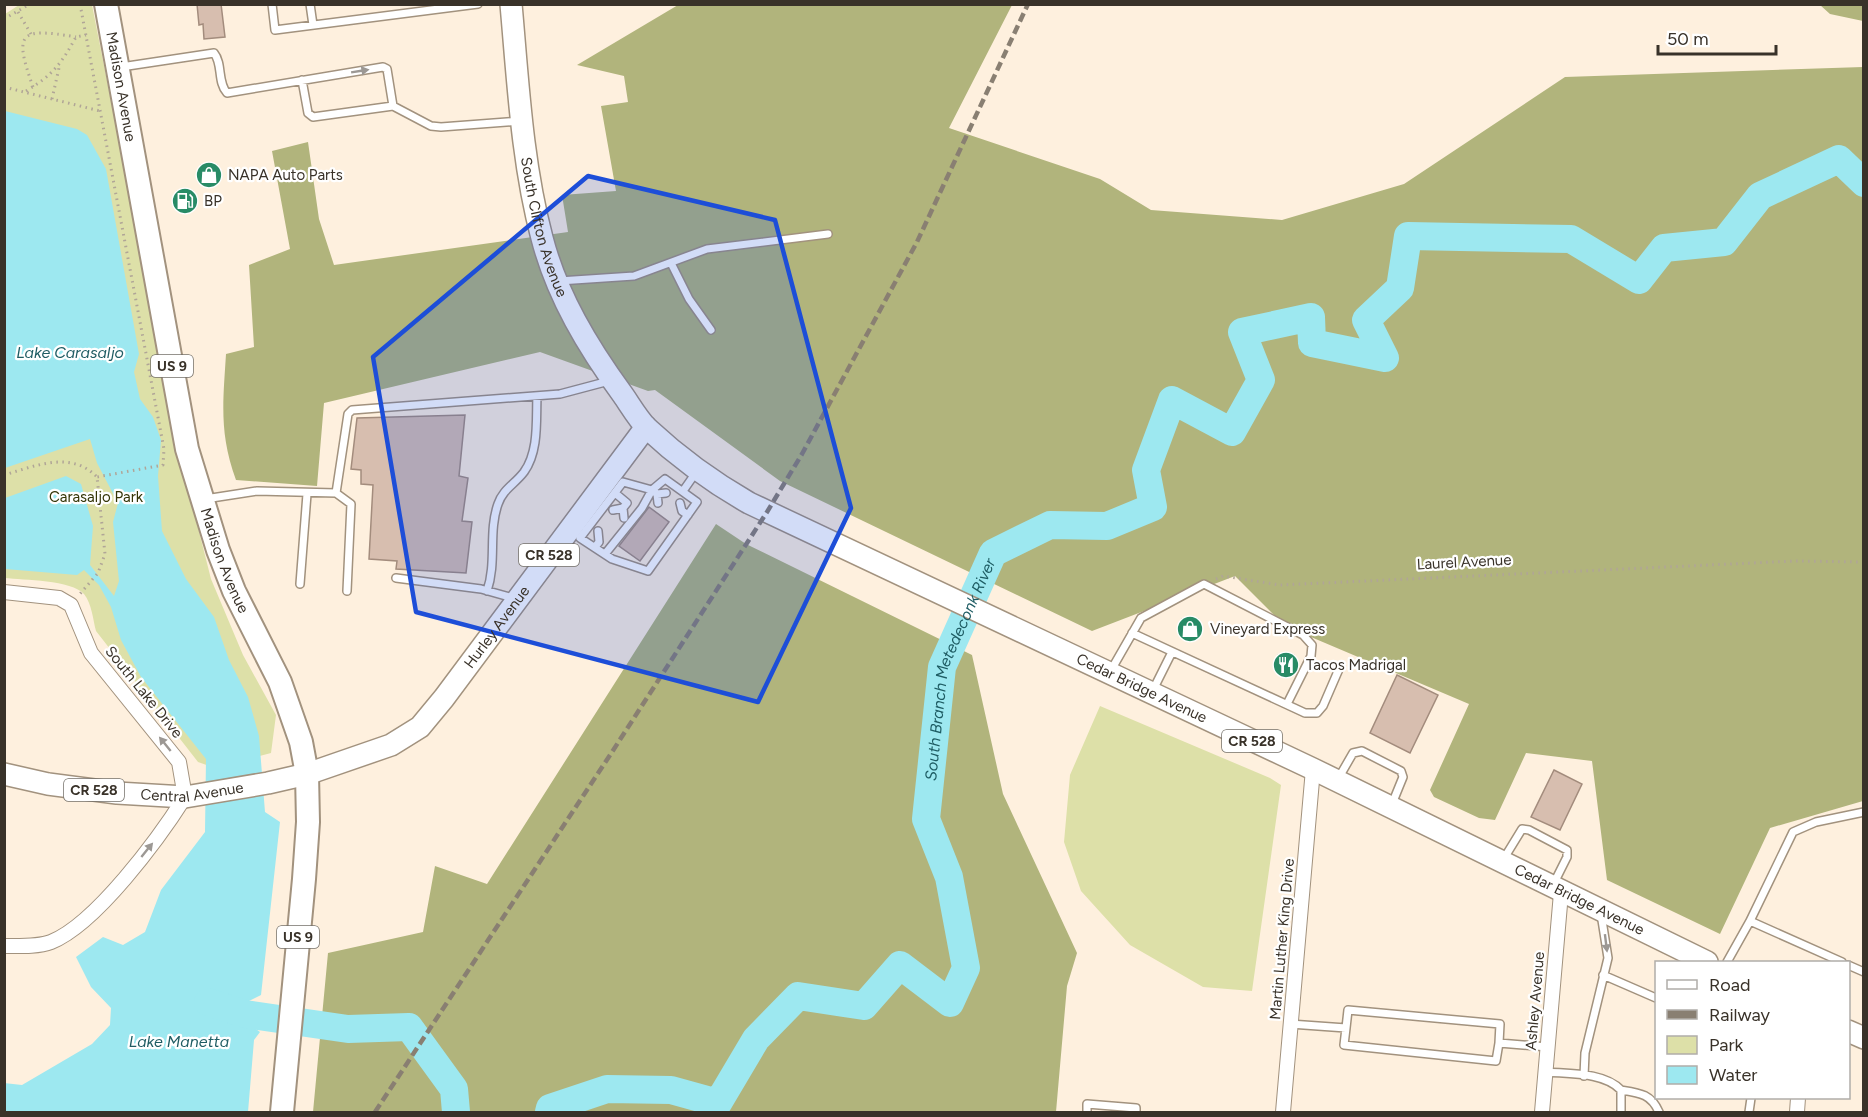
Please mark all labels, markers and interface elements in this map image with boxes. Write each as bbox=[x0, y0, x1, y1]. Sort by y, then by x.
scale bar bbox=[1658, 18, 1776, 56]
text: 50 m bbox=[1667, 28, 1709, 50]
street label: Madison Avenue bbox=[102, 30, 140, 143]
one-way arrow bbox=[350, 66, 369, 75]
street label: South Clifton Avenue bbox=[517, 156, 571, 300]
shop icon: NAPA Auto Parts bbox=[194, 160, 224, 190]
place label: NAPA Auto Parts bbox=[228, 166, 343, 184]
fuel station icon: BP bbox=[170, 186, 200, 216]
place label: BP bbox=[204, 192, 222, 210]
water label: Lake Carasaljo bbox=[16, 343, 124, 362]
road number: US 9 bbox=[151, 355, 193, 377]
park label: Carasaljo Park bbox=[49, 488, 144, 506]
street label: Madison Avenue bbox=[197, 506, 253, 616]
road number: CR 528 bbox=[519, 544, 579, 566]
street label: Laurel Avenue bbox=[1416, 551, 1512, 573]
water label: South Branch Metedeconk River bbox=[921, 555, 999, 782]
street label: Hurley Avenue bbox=[460, 582, 533, 672]
shop icon: Vineyard Express bbox=[1175, 614, 1205, 644]
place label: Vineyard Express bbox=[1210, 620, 1325, 638]
street label: South Lake Drive bbox=[101, 642, 187, 742]
street label: Cedar Bridge Avenue bbox=[1074, 650, 1210, 727]
restaurant icon: Tacos Madrigal bbox=[1271, 650, 1301, 680]
place label: Tacos Madrigal bbox=[1306, 656, 1406, 674]
road number: CR 528 bbox=[1222, 730, 1282, 752]
one-way arrow bbox=[158, 736, 171, 752]
street label: Central Avenue bbox=[140, 778, 245, 806]
road number: CR 528 bbox=[64, 779, 124, 801]
one-way arrow bbox=[140, 842, 153, 858]
street label: Martin Luther King Drive bbox=[1266, 858, 1298, 1020]
street label: Cedar Bridge Avenue bbox=[1512, 860, 1647, 939]
road number: US 9 bbox=[277, 926, 319, 948]
one-way arrow bbox=[1601, 934, 1611, 953]
street label: Ashley Avenue bbox=[1522, 951, 1548, 1051]
legend bbox=[1655, 961, 1850, 1099]
text: Road bbox=[1709, 974, 1750, 996]
text: Railway bbox=[1709, 1004, 1771, 1026]
water label: Lake Manetta bbox=[129, 1032, 229, 1051]
text: Park bbox=[1709, 1034, 1744, 1056]
text: Water bbox=[1709, 1064, 1757, 1086]

